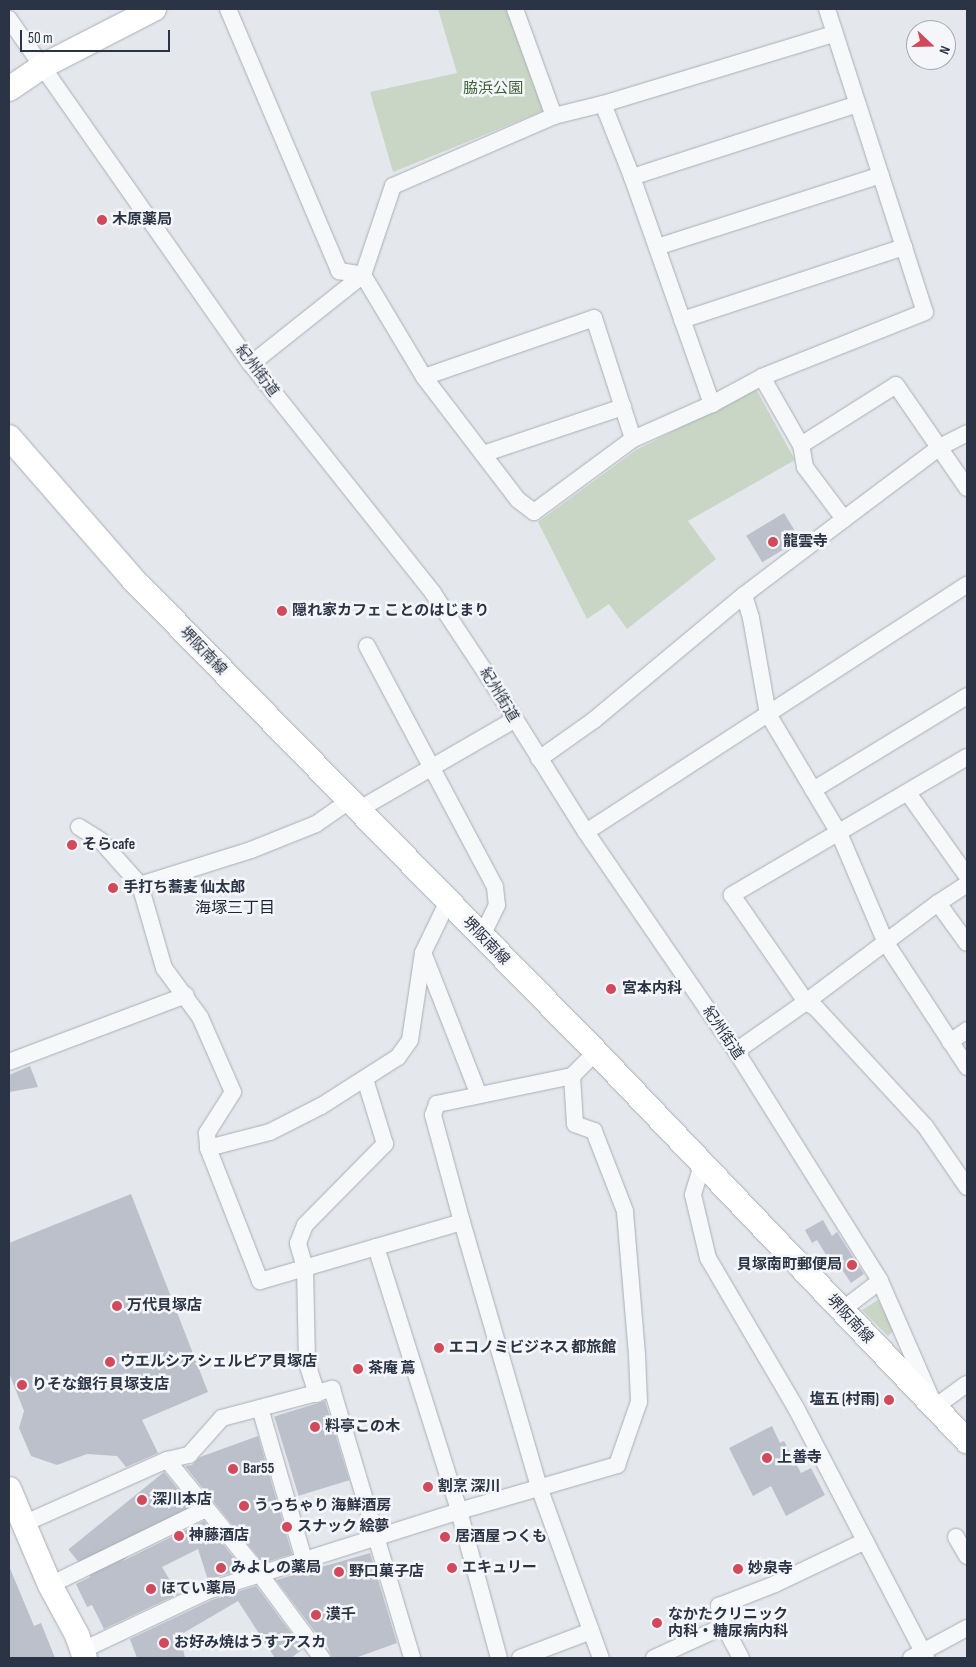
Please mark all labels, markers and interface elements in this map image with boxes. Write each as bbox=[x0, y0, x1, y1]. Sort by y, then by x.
scale bar bbox=[22, 20, 172, 52]
north arrow bbox=[906, 20, 956, 70]
text: 50 m bbox=[28, 29, 53, 48]
text: N bbox=[935, 44, 954, 57]
park label: 脇浜公園 bbox=[463, 80, 523, 98]
place label: 木原薬局 bbox=[112, 211, 172, 229]
marker: 木原薬局 bbox=[96, 214, 108, 226]
street label: 紀州街道 bbox=[232, 342, 282, 400]
place label: 龍雲寺 bbox=[783, 533, 828, 551]
marker: 龍雲寺 bbox=[767, 536, 779, 548]
place label: 隠れ家カフェ ことのはじまり bbox=[292, 602, 489, 620]
marker: 隠れ家カフェ ことのはじまり bbox=[276, 605, 288, 617]
street label: 堺阪南線 bbox=[176, 623, 230, 679]
street label: 紀州街道 bbox=[476, 665, 522, 725]
place label: そらcafe bbox=[82, 836, 135, 854]
marker: そらcafe bbox=[66, 839, 78, 851]
place label: 手打ち蕎麦 仙太郎 bbox=[123, 879, 245, 897]
marker: 手打ち蕎麦 仙太郎 bbox=[107, 882, 119, 894]
district label: 海塚三丁目 bbox=[195, 899, 275, 919]
street label: 堺阪南線 bbox=[459, 913, 513, 969]
place label: 宮本内科 bbox=[622, 980, 682, 998]
marker: 宮本内科 bbox=[604, 982, 618, 996]
street label: 紀州街道 bbox=[699, 1003, 747, 1063]
place label: 貝塚南町郵便局 bbox=[737, 1256, 842, 1274]
marker: 貝塚南町郵便局 bbox=[846, 1259, 858, 1271]
street label: 堺阪南線 bbox=[823, 1291, 877, 1347]
place label: 万代貝塚店 bbox=[127, 1297, 202, 1315]
marker: 万代貝塚店 bbox=[111, 1300, 123, 1312]
place label: エコノミビジネス 都旅館 bbox=[449, 1339, 616, 1357]
marker: エコノミビジネス 都旅館 bbox=[433, 1342, 445, 1354]
place label: ウエルシア シェルピア貝塚店 bbox=[120, 1353, 317, 1371]
marker: ウエルシア シェルピア貝塚店 bbox=[104, 1356, 116, 1368]
place label: 茶庵 蔦 bbox=[368, 1360, 415, 1378]
marker: 茶庵 蔦 bbox=[352, 1363, 364, 1375]
place label: りそな銀行 貝塚支店 bbox=[32, 1376, 169, 1394]
marker: りそな銀行 貝塚支店 bbox=[16, 1379, 28, 1391]
place label: 塩五 (村雨) bbox=[810, 1391, 879, 1409]
marker: 塩五 (村雨) bbox=[883, 1394, 895, 1406]
place label: 料亭この木 bbox=[325, 1418, 400, 1436]
marker: 料亭この木 bbox=[309, 1421, 321, 1433]
place label: 上善寺 bbox=[777, 1449, 822, 1467]
marker: 上善寺 bbox=[761, 1452, 773, 1464]
place label: Bar55 bbox=[243, 1460, 274, 1478]
marker: Bar55 bbox=[227, 1463, 239, 1475]
place label: 割烹 深川 bbox=[438, 1478, 500, 1496]
marker: 割烹 深川 bbox=[422, 1481, 434, 1493]
place label: 深川本店 bbox=[152, 1491, 212, 1509]
marker: 深川本店 bbox=[136, 1494, 148, 1506]
place label: うっちゃり 海鮮酒房 bbox=[254, 1497, 391, 1515]
marker: うっちゃり 海鮮酒房 bbox=[238, 1500, 250, 1512]
place label: スナック 絵夢 bbox=[297, 1518, 389, 1536]
marker: スナック 絵夢 bbox=[281, 1521, 293, 1533]
place label: 神藤酒店 bbox=[189, 1527, 249, 1545]
place label: 居酒屋 つくも bbox=[455, 1528, 547, 1546]
marker: 神藤酒店 bbox=[173, 1530, 185, 1542]
marker: 居酒屋 つくも bbox=[439, 1531, 451, 1543]
place label: みよしの薬局 bbox=[231, 1559, 321, 1577]
place label: エキュリー bbox=[462, 1559, 537, 1577]
place label: 妙泉寺 bbox=[748, 1560, 793, 1578]
marker: みよしの薬局 bbox=[215, 1562, 227, 1574]
marker: エキュリー bbox=[446, 1562, 458, 1574]
place label: 野口菓子店 bbox=[349, 1563, 424, 1581]
marker: 妙泉寺 bbox=[732, 1563, 744, 1575]
marker: 野口菓子店 bbox=[333, 1566, 345, 1578]
place label: ほてい薬局 bbox=[161, 1580, 236, 1598]
marker: ほてい薬局 bbox=[145, 1583, 157, 1595]
place label: なかたクリニック 内科・糖尿病内科 bbox=[668, 1605, 788, 1640]
place label: 漠千 bbox=[326, 1606, 356, 1624]
marker: 漠千 bbox=[310, 1609, 322, 1621]
marker: なかたクリニック 内科・糖尿病内科 bbox=[650, 1616, 664, 1630]
place label: お好み焼はうす アスカ bbox=[174, 1634, 326, 1652]
marker: お好み焼はうす アスカ bbox=[158, 1637, 170, 1649]

